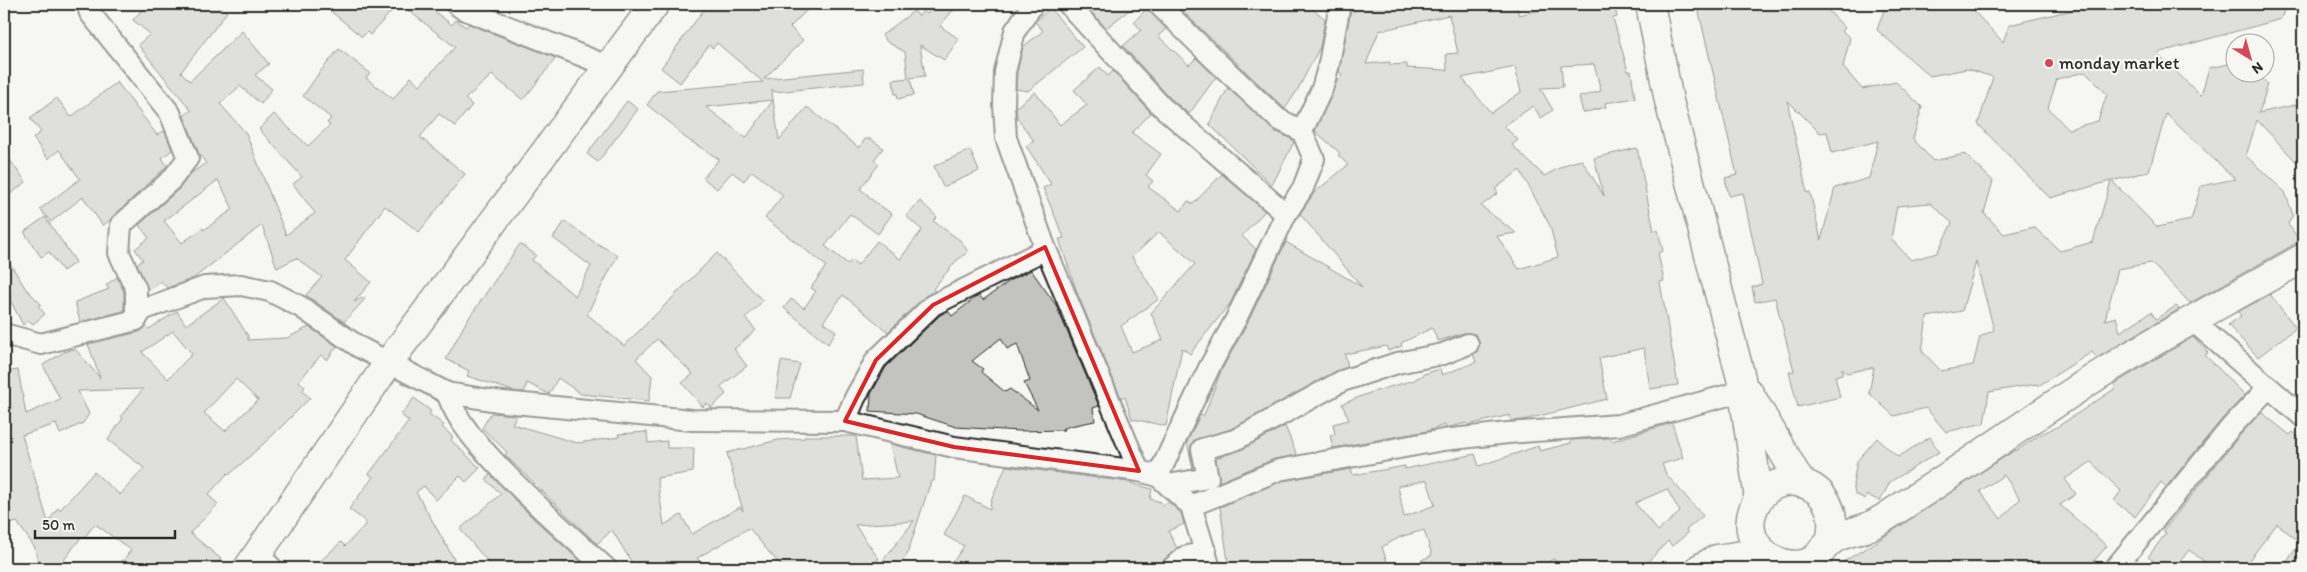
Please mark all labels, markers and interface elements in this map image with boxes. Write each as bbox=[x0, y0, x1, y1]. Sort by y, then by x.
north arrow bbox=[2224, 32, 2274, 82]
place label: monday market bbox=[2059, 52, 2180, 74]
marker: monday market bbox=[2043, 57, 2055, 69]
text: N bbox=[2249, 58, 2266, 78]
scale bar bbox=[35, 507, 175, 539]
text: 50 m bbox=[42, 516, 75, 534]

